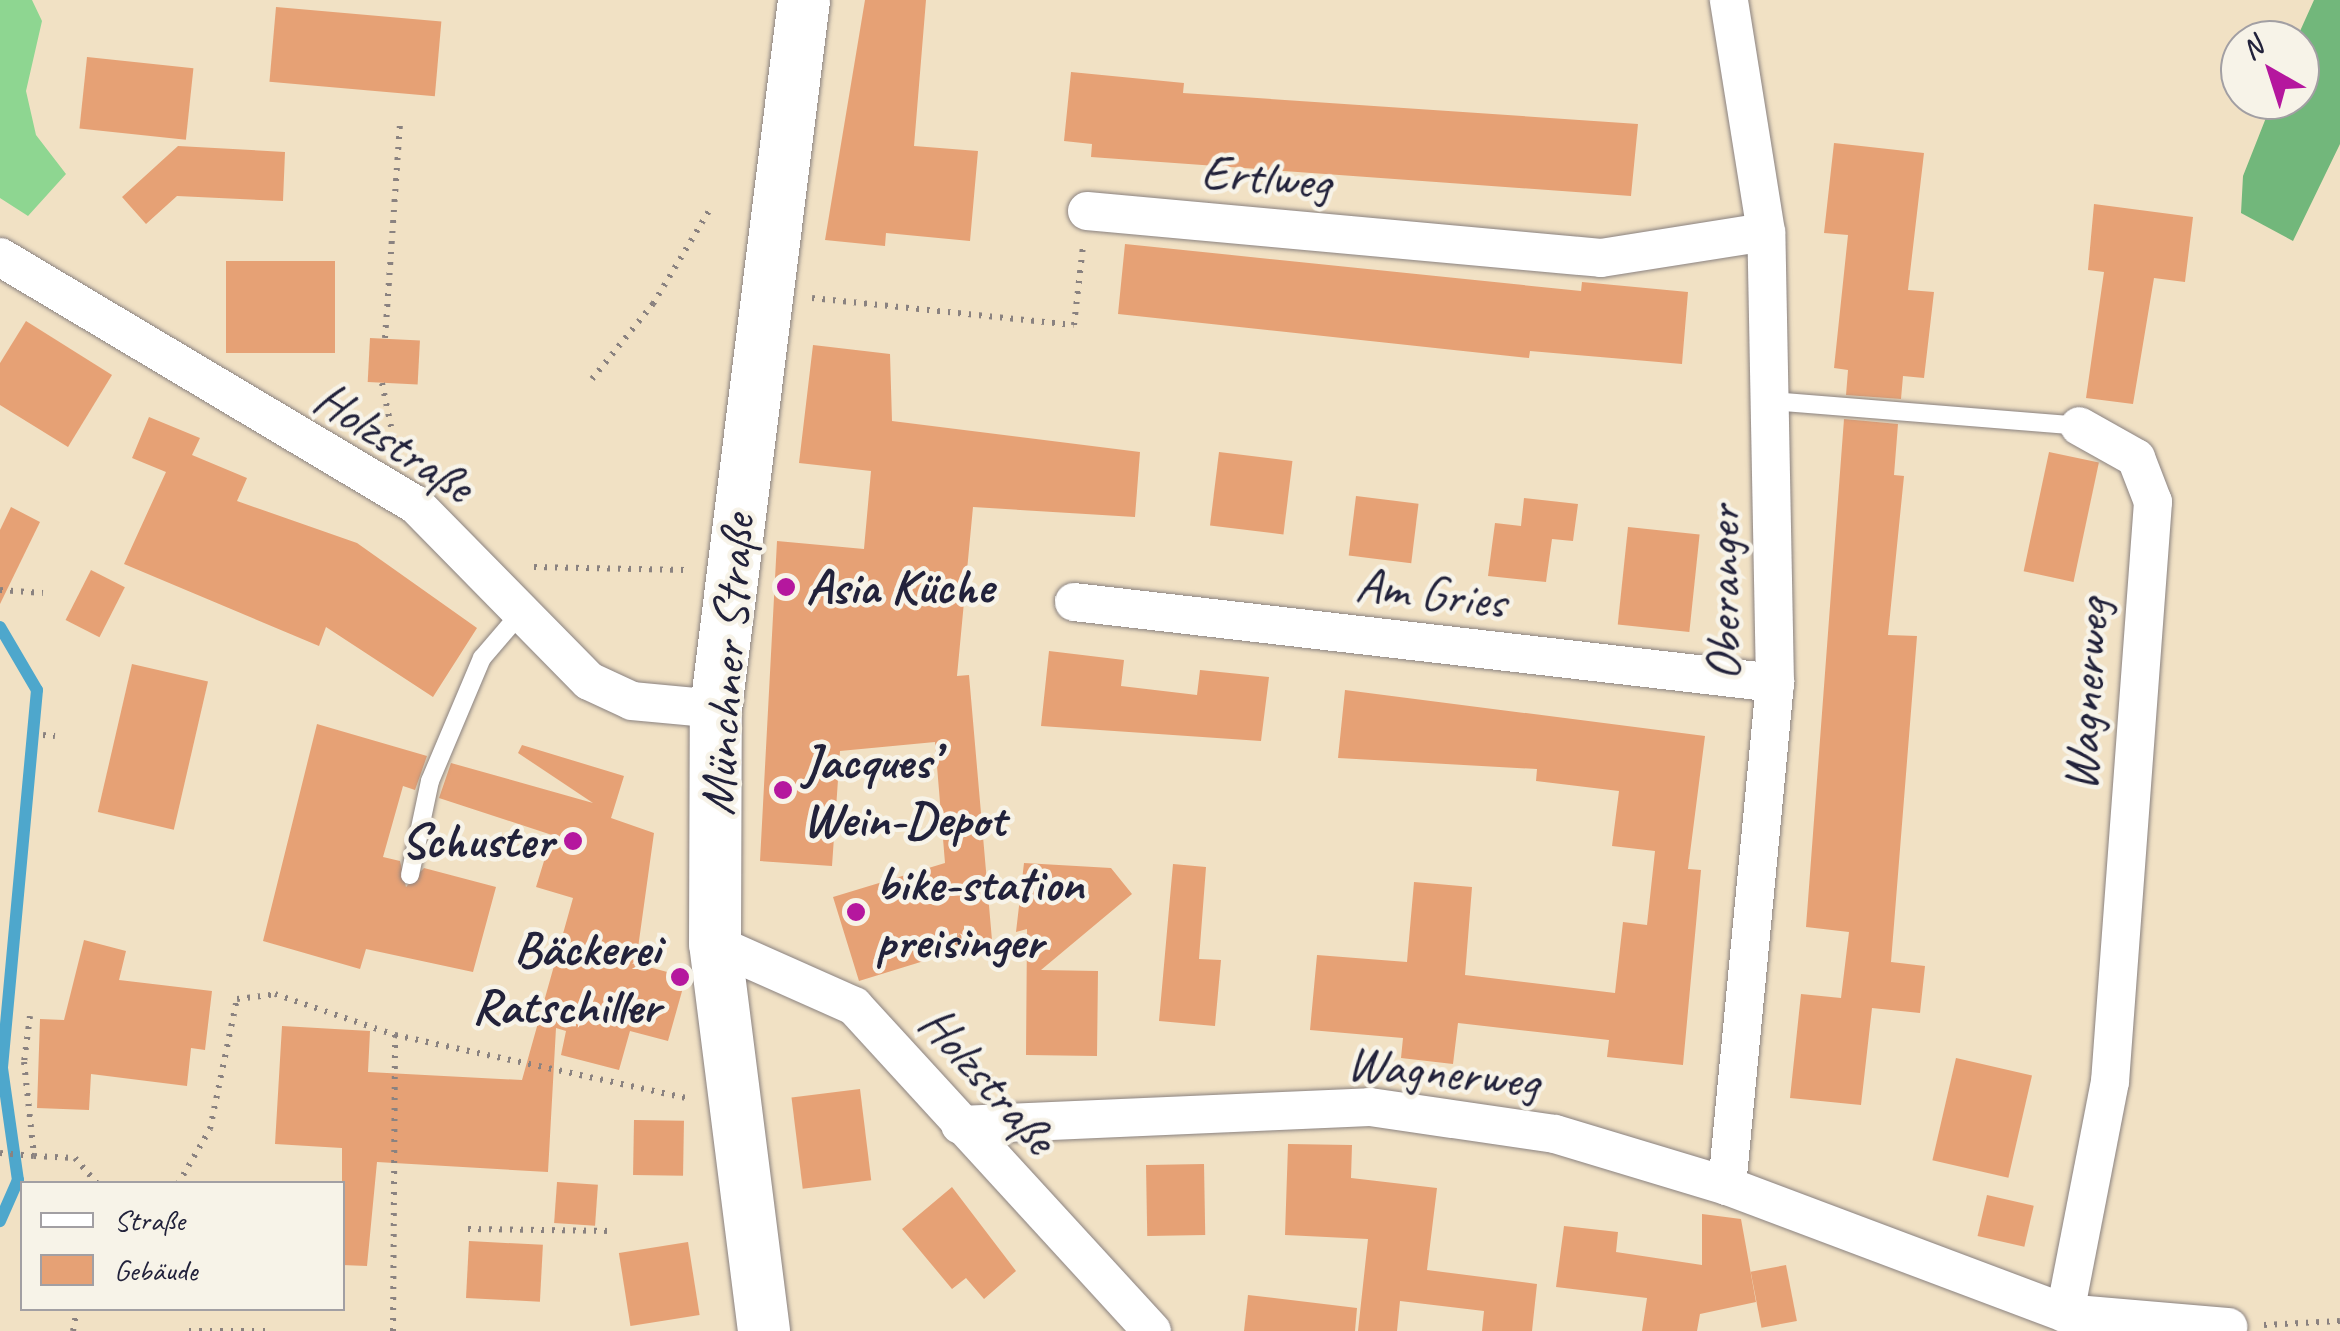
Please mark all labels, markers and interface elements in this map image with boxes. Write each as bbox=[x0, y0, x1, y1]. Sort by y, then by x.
north arrow bbox=[2220, 20, 2320, 120]
text: N bbox=[2234, 29, 2270, 67]
street label: Ertlweg bbox=[1199, 141, 1333, 213]
street label: Holzstraße bbox=[303, 368, 485, 516]
street label: Oberanger bbox=[1693, 505, 1753, 681]
street label: Münchner Straße bbox=[686, 511, 768, 819]
street label: Am Gries bbox=[1353, 554, 1509, 632]
place label: Asia Küche bbox=[806, 557, 993, 617]
marker: Asia Küche bbox=[775, 576, 797, 598]
street label: Wagnerweg bbox=[2049, 597, 2123, 793]
place label: Jacques’ Wein-Depot bbox=[803, 731, 1005, 848]
marker: Jacques’ Wein-Depot bbox=[772, 779, 794, 801]
place label: Schuster bbox=[401, 811, 553, 871]
marker: Schuster bbox=[562, 830, 584, 852]
place label: bike-station preisinger bbox=[876, 853, 1083, 970]
marker: bike-station preisinger bbox=[845, 901, 867, 923]
place label: Bäckerei Ratschiller bbox=[472, 918, 660, 1036]
marker: Bäckerei Ratschiller bbox=[669, 966, 691, 988]
street label: Holzstraße bbox=[906, 994, 1070, 1166]
street label: Wagnerweg bbox=[1344, 1032, 1542, 1112]
legend bbox=[20, 1181, 345, 1311]
text: Straße bbox=[114, 1201, 185, 1239]
text: Gebäude bbox=[114, 1251, 197, 1289]

